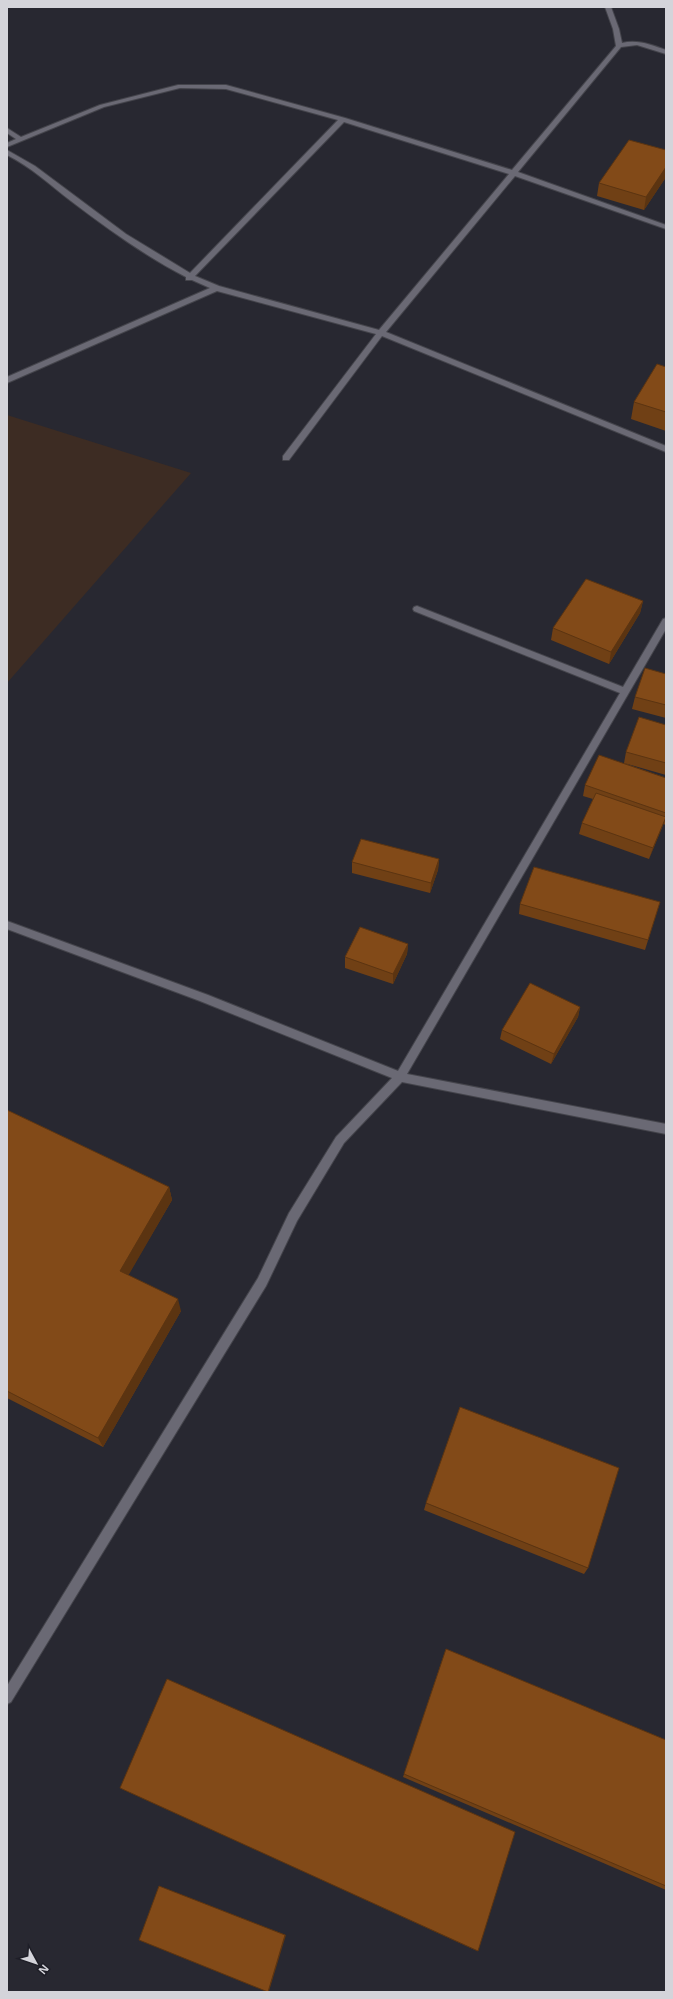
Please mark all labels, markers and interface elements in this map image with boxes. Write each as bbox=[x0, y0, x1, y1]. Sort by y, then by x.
north arrow bbox=[16, 1943, 56, 1983]
text: N bbox=[35, 1961, 53, 1978]

